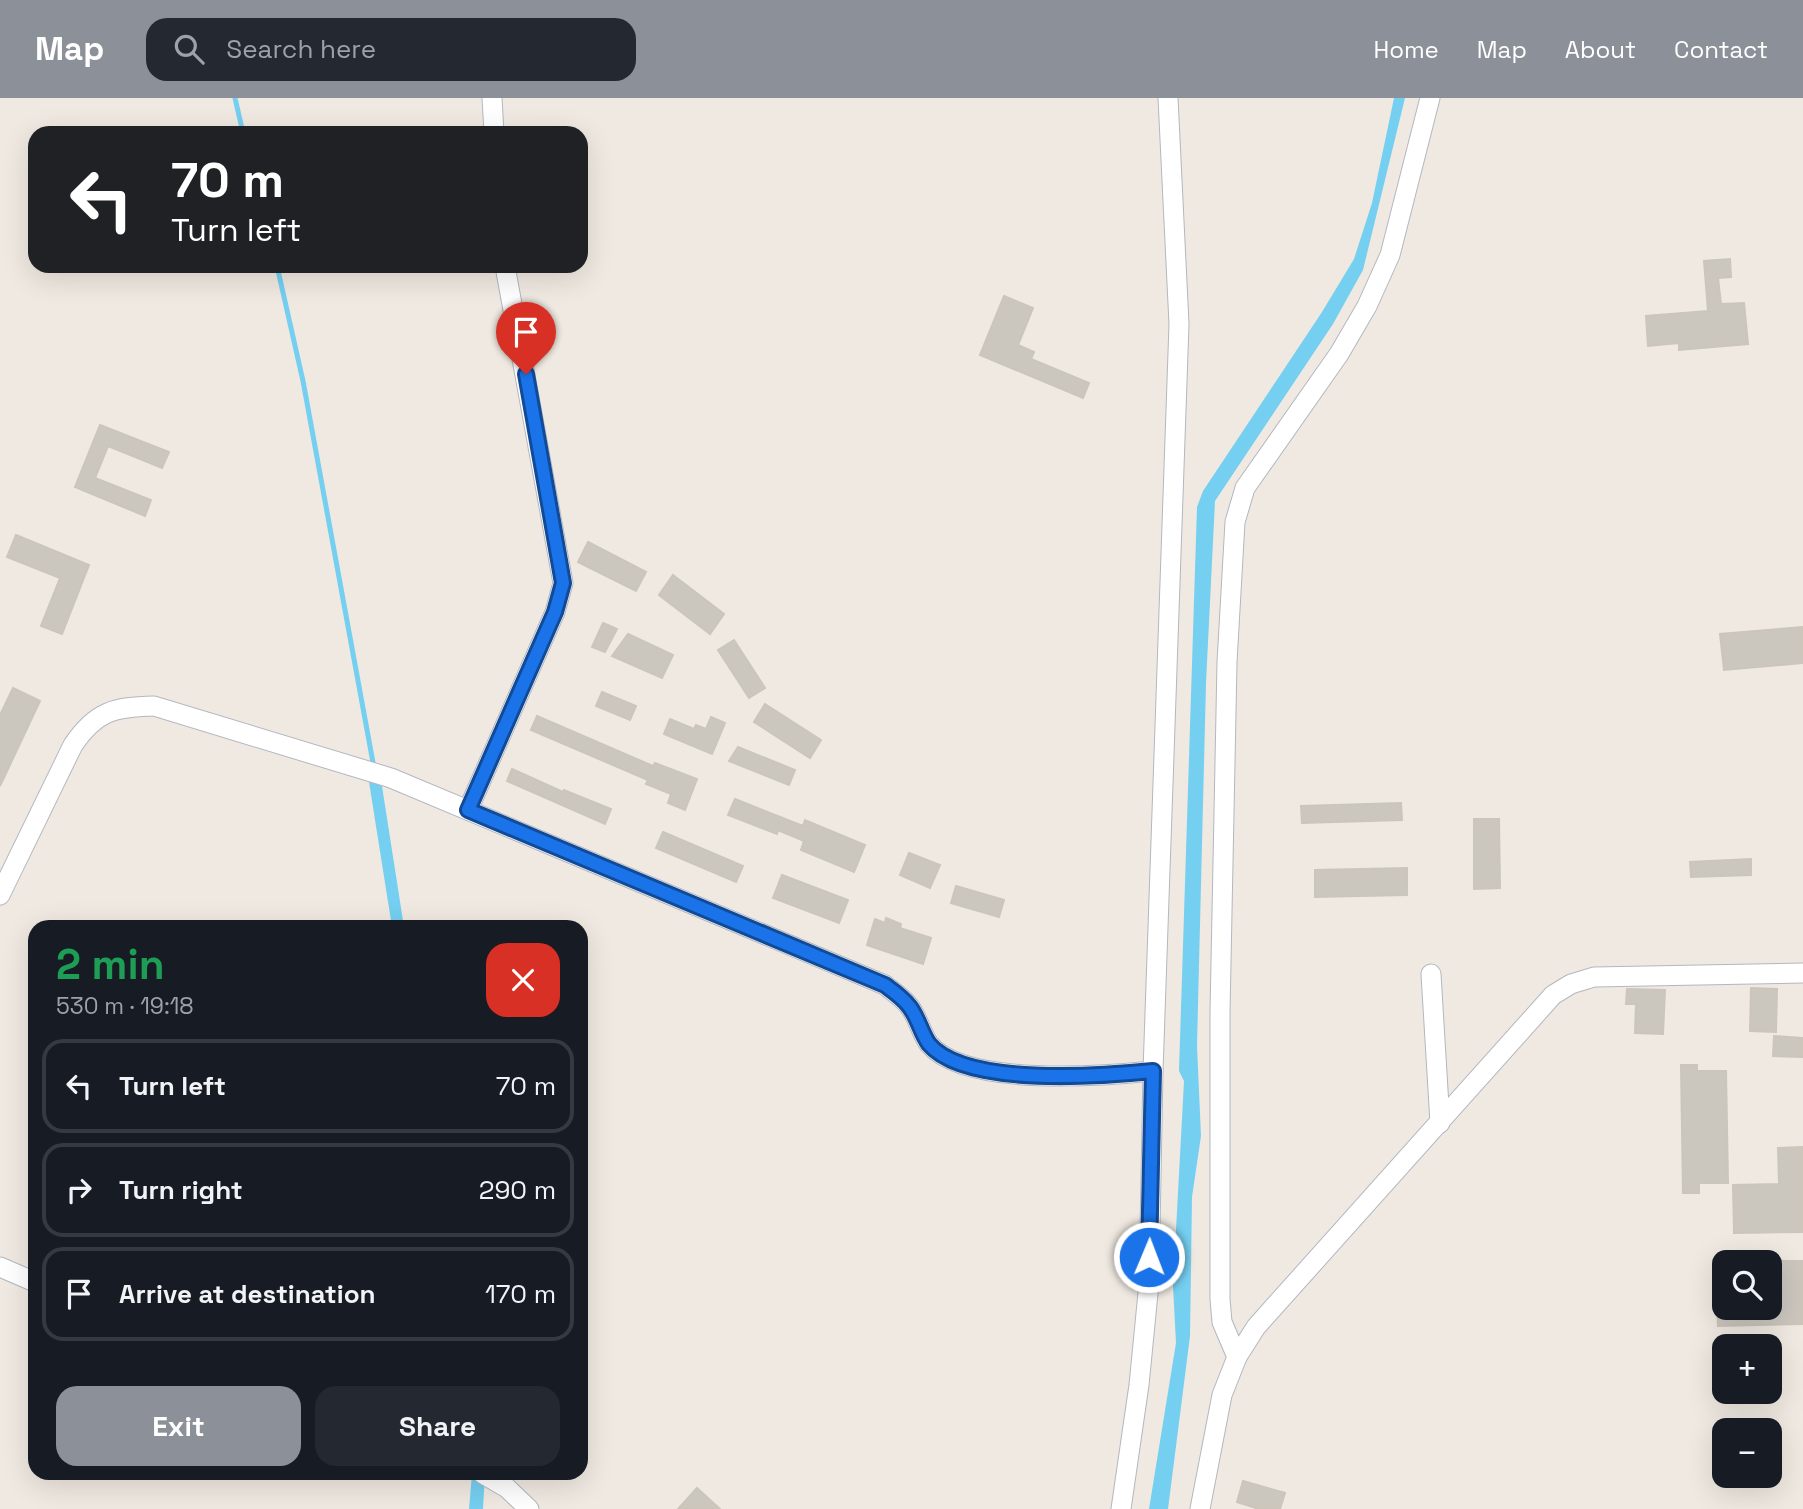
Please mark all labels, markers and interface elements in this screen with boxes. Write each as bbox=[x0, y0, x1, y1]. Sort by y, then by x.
search box bbox=[146, 18, 636, 81]
text: Map bbox=[35, 28, 104, 70]
icon: search bbox=[170, 30, 208, 68]
text: Search here bbox=[226, 32, 376, 66]
text: Home bbox=[1373, 34, 1439, 65]
text: Map bbox=[1477, 34, 1527, 65]
text: About bbox=[1565, 34, 1636, 65]
text: Contact bbox=[1674, 34, 1768, 65]
text: 70 m bbox=[171, 149, 284, 211]
icon: left bbox=[56, 154, 147, 245]
text: Turn left bbox=[171, 210, 301, 250]
pin bbox=[496, 302, 556, 374]
icon: arrive bbox=[507, 313, 545, 351]
text: 2 min bbox=[56, 938, 165, 991]
button: close bbox=[486, 943, 560, 1017]
text: 530 m · 19:18 bbox=[56, 991, 194, 1021]
icon: left bbox=[60, 1067, 98, 1105]
text: Turn left bbox=[119, 1069, 226, 1103]
text: 70 m bbox=[496, 1069, 556, 1103]
icon: right bbox=[60, 1171, 98, 1209]
text: Turn right bbox=[119, 1173, 243, 1207]
text: 290 m bbox=[479, 1173, 556, 1207]
position arrow bbox=[1112, 1220, 1186, 1294]
map controls bbox=[1712, 1250, 1782, 1488]
button: search bbox=[1712, 1250, 1782, 1320]
icon: arrive bbox=[60, 1275, 98, 1313]
text: Arrive at destination bbox=[119, 1277, 376, 1311]
text: 170 m bbox=[485, 1277, 556, 1311]
button: + bbox=[1712, 1334, 1782, 1404]
button: Exit bbox=[56, 1386, 301, 1466]
button: Share bbox=[315, 1386, 560, 1466]
button: − bbox=[1712, 1418, 1782, 1488]

